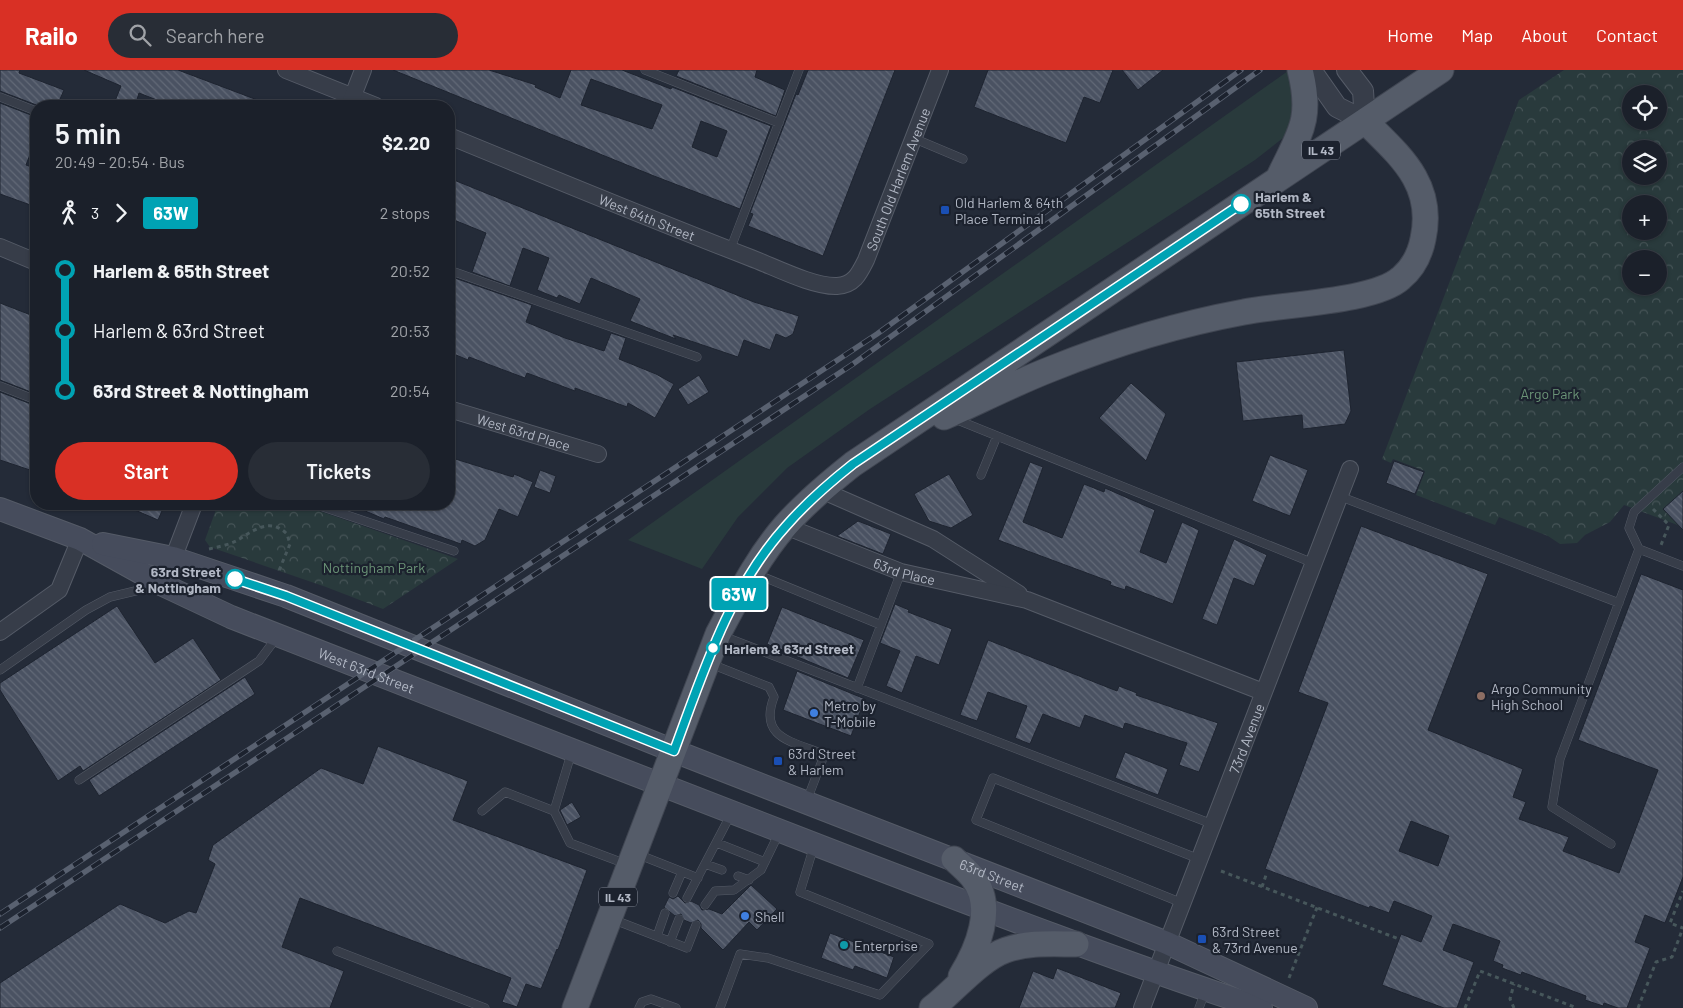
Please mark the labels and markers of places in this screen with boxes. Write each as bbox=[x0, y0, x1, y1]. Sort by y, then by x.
place label: Harlem & 65th Street bbox=[1255, 188, 1325, 221]
place label: Old Harlem & 64th Place Terminal bbox=[955, 194, 1063, 227]
marker: Harlem & 65th Street bbox=[1231, 194, 1251, 214]
marker: Old Harlem & 64th Place Terminal bbox=[939, 204, 951, 216]
place label: 63rd Street & Nottingham bbox=[135, 563, 221, 596]
marker: 63rd Street & Nottingham bbox=[225, 569, 245, 589]
place label: Harlem & 63rd Street bbox=[724, 640, 854, 657]
marker: Harlem & 63rd Street bbox=[706, 641, 720, 655]
place label: Argo Community High School bbox=[1491, 680, 1592, 713]
marker: Argo Community High School bbox=[1475, 690, 1487, 702]
place label: Metro by T-Mobile bbox=[824, 697, 876, 730]
marker: Metro by T-Mobile bbox=[808, 707, 820, 719]
place label: 63rd Street & Harlem bbox=[788, 745, 856, 778]
marker: 63rd Street & Harlem bbox=[772, 755, 784, 767]
place label: Shell bbox=[755, 908, 785, 925]
marker: Shell bbox=[739, 910, 751, 922]
place label: 63rd Street & 73rd Avenue bbox=[1212, 923, 1298, 956]
marker: 63rd Street & 73rd Avenue bbox=[1196, 933, 1208, 945]
place label: Enterprise bbox=[854, 937, 918, 954]
marker: Enterprise bbox=[838, 939, 850, 951]

